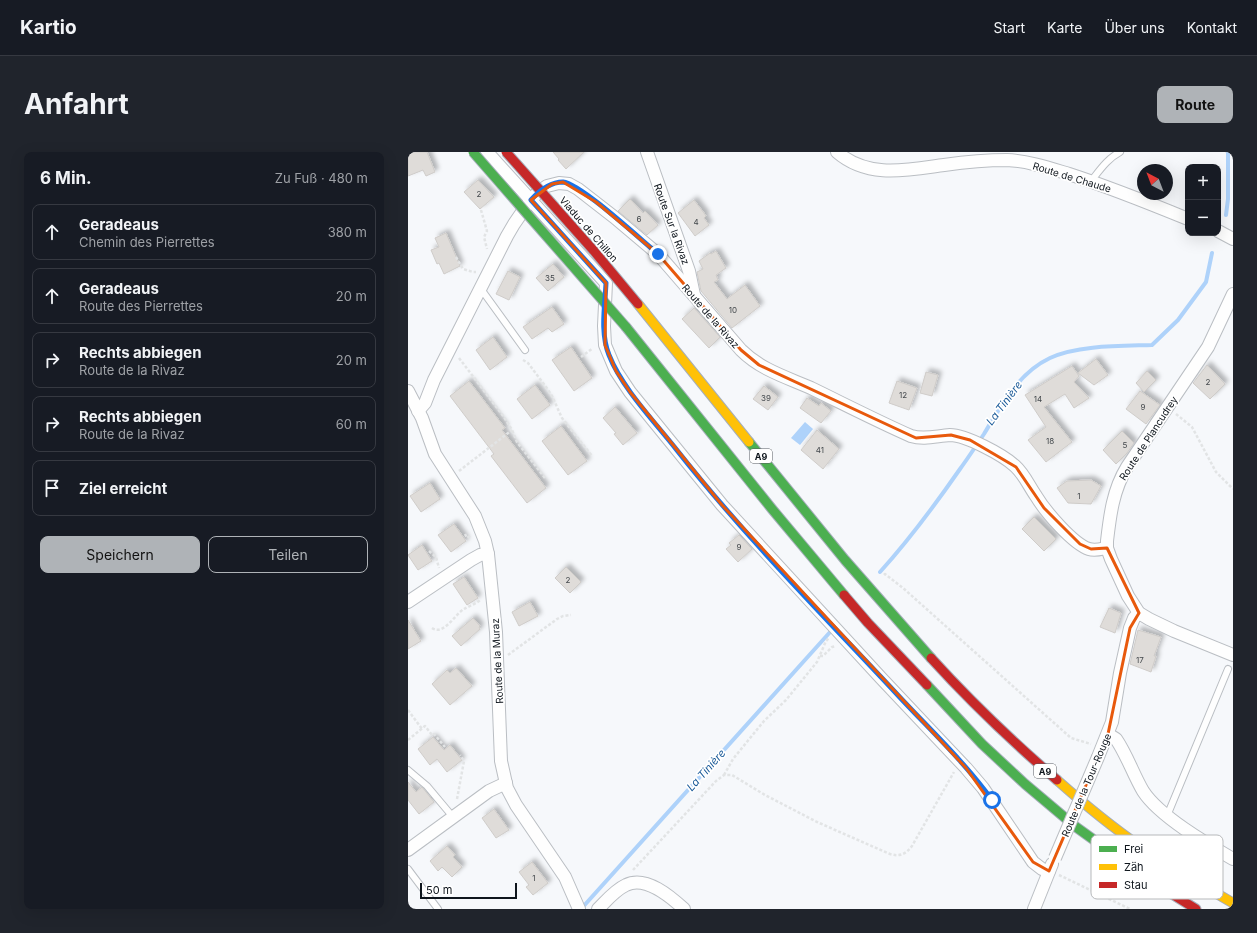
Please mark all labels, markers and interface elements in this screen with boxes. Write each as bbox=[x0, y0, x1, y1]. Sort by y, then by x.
text: Kartio bbox=[20, 16, 77, 39]
text: Start bbox=[993, 19, 1025, 36]
text: Karte bbox=[1047, 19, 1082, 36]
text: Über uns bbox=[1104, 19, 1165, 36]
text: Kontakt bbox=[1187, 19, 1237, 36]
button: Route bbox=[1157, 86, 1233, 123]
text: Anfahrt bbox=[24, 87, 129, 121]
street label: Route de Chaude bbox=[1031, 159, 1113, 195]
north arrow bbox=[1137, 164, 1173, 200]
map controls bbox=[1185, 164, 1221, 236]
button: + bbox=[1185, 164, 1221, 200]
text: 6 Min. bbox=[40, 168, 92, 188]
text: Zu Fuß · 480 m bbox=[275, 170, 368, 186]
street label: Route Sur la Rivaz bbox=[652, 182, 692, 266]
house number: 2 bbox=[477, 189, 482, 199]
street label: Viaduc de Chillon bbox=[557, 194, 621, 264]
button: − bbox=[1185, 200, 1221, 236]
house number: 6 bbox=[637, 214, 642, 224]
text: Geradeaus bbox=[79, 215, 159, 234]
house number: 4 bbox=[693, 217, 699, 227]
icon: ahead bbox=[41, 221, 63, 243]
text: 380 m bbox=[328, 224, 367, 240]
text: Chemin des Pierrettes bbox=[79, 234, 215, 250]
route end bbox=[649, 245, 667, 263]
house number: 35 bbox=[545, 273, 555, 283]
text: Geradeaus bbox=[79, 279, 159, 298]
street label: Route de la Rivaz bbox=[680, 281, 742, 351]
icon: ahead bbox=[41, 285, 63, 307]
text: 20 m bbox=[336, 288, 367, 304]
text: Route des Pierrettes bbox=[79, 298, 203, 314]
house number: 10 bbox=[729, 305, 737, 315]
text: Rechts abbiegen bbox=[79, 343, 201, 362]
icon: right bbox=[41, 349, 63, 371]
text: 20 m bbox=[336, 352, 367, 368]
text: Route de la Rivaz bbox=[79, 362, 185, 378]
house number: 2 bbox=[1206, 377, 1211, 387]
water label: La Tinière bbox=[983, 378, 1025, 428]
house number: 12 bbox=[899, 390, 907, 400]
house number: 39 bbox=[761, 393, 771, 403]
street label: Route de Plancudrey bbox=[1116, 393, 1180, 482]
house number: 14 bbox=[1034, 394, 1042, 404]
house number: 9 bbox=[1141, 402, 1146, 412]
text: Rechts abbiegen bbox=[79, 407, 201, 426]
icon: right bbox=[41, 413, 63, 435]
text: 60 m bbox=[336, 416, 367, 432]
text: Route de la Rivaz bbox=[79, 426, 185, 442]
house number: 18 bbox=[1046, 436, 1054, 446]
house number: 5 bbox=[1123, 440, 1128, 450]
house number: 41 bbox=[816, 445, 824, 455]
road number: A9 bbox=[750, 449, 772, 463]
icon: arrive bbox=[41, 477, 63, 499]
text: Ziel erreicht bbox=[79, 479, 167, 498]
house number: 1 bbox=[1077, 491, 1081, 501]
button: Speichern bbox=[40, 536, 200, 573]
button: Teilen bbox=[208, 536, 368, 573]
house number: 9 bbox=[737, 542, 742, 552]
house number: 2 bbox=[566, 575, 571, 585]
street label: Route de la Muraz bbox=[489, 618, 505, 704]
house number: 17 bbox=[1136, 655, 1144, 665]
street label: Route de la Tour-Rouge bbox=[1059, 731, 1113, 839]
water label: La Tinière bbox=[684, 746, 728, 794]
road number: A9 bbox=[1034, 764, 1056, 778]
route start bbox=[983, 791, 1001, 809]
legend bbox=[1091, 835, 1223, 899]
text: Frei bbox=[1124, 842, 1143, 856]
text: Zäh bbox=[1124, 860, 1144, 874]
house number: 1 bbox=[532, 873, 536, 883]
text: Stau bbox=[1124, 878, 1147, 892]
scale bar bbox=[420, 881, 517, 900]
text: 50 m bbox=[426, 883, 452, 897]

